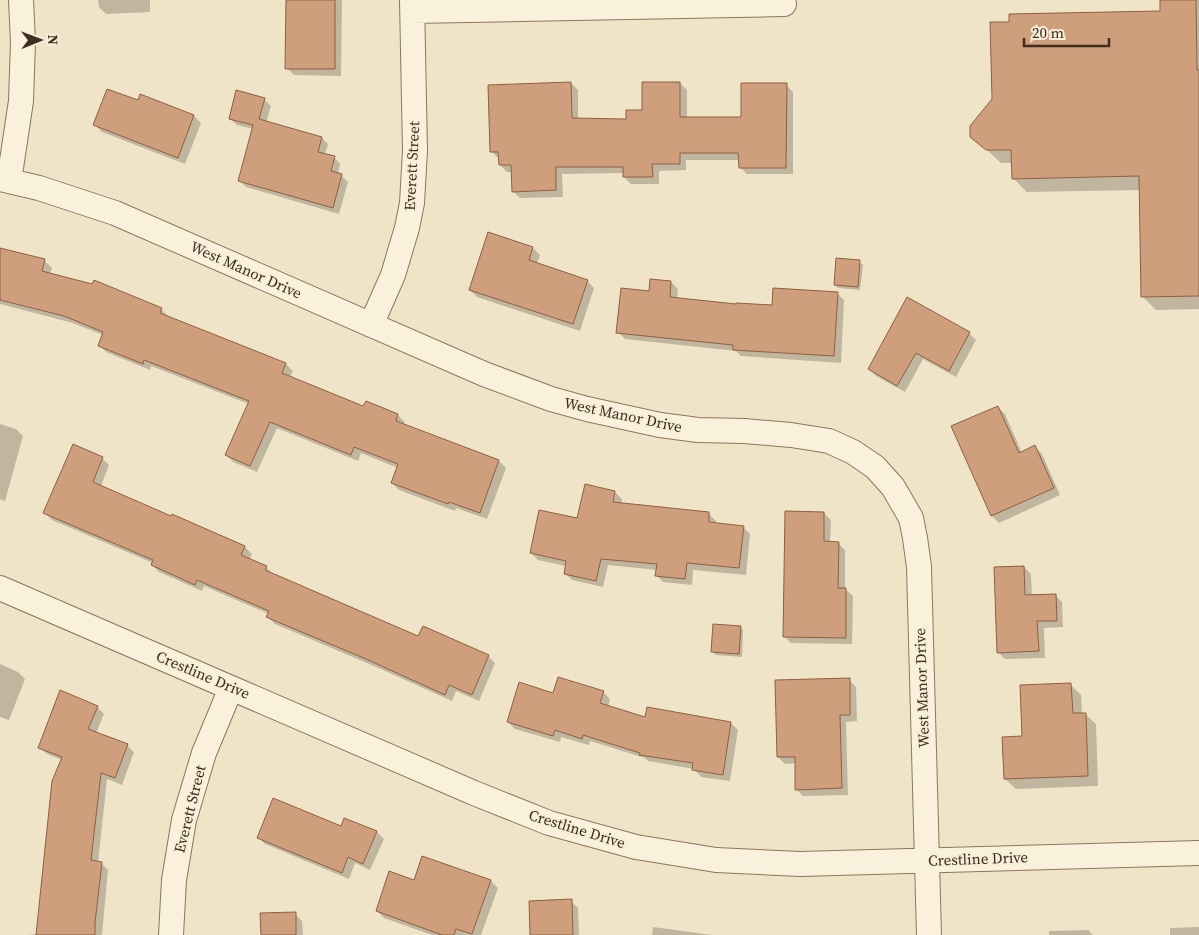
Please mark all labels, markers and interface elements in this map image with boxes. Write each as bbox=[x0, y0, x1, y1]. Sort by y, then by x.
north arrow bbox=[15, 15, 65, 65]
scale bar bbox=[1024, 15, 1109, 47]
text: 20 m bbox=[1032, 22, 1064, 43]
text: N bbox=[43, 34, 63, 45]
street label: Everett Street bbox=[399, 121, 424, 211]
street label: West Manor Drive bbox=[187, 236, 306, 304]
street label: West Manor Drive bbox=[562, 392, 684, 437]
street label: West Manor Drive bbox=[909, 627, 934, 748]
street label: Crestline Drive bbox=[153, 645, 254, 704]
street label: Everett Street bbox=[168, 763, 211, 855]
street label: Crestline Drive bbox=[526, 804, 628, 853]
street label: Crestline Drive bbox=[928, 846, 1029, 871]

